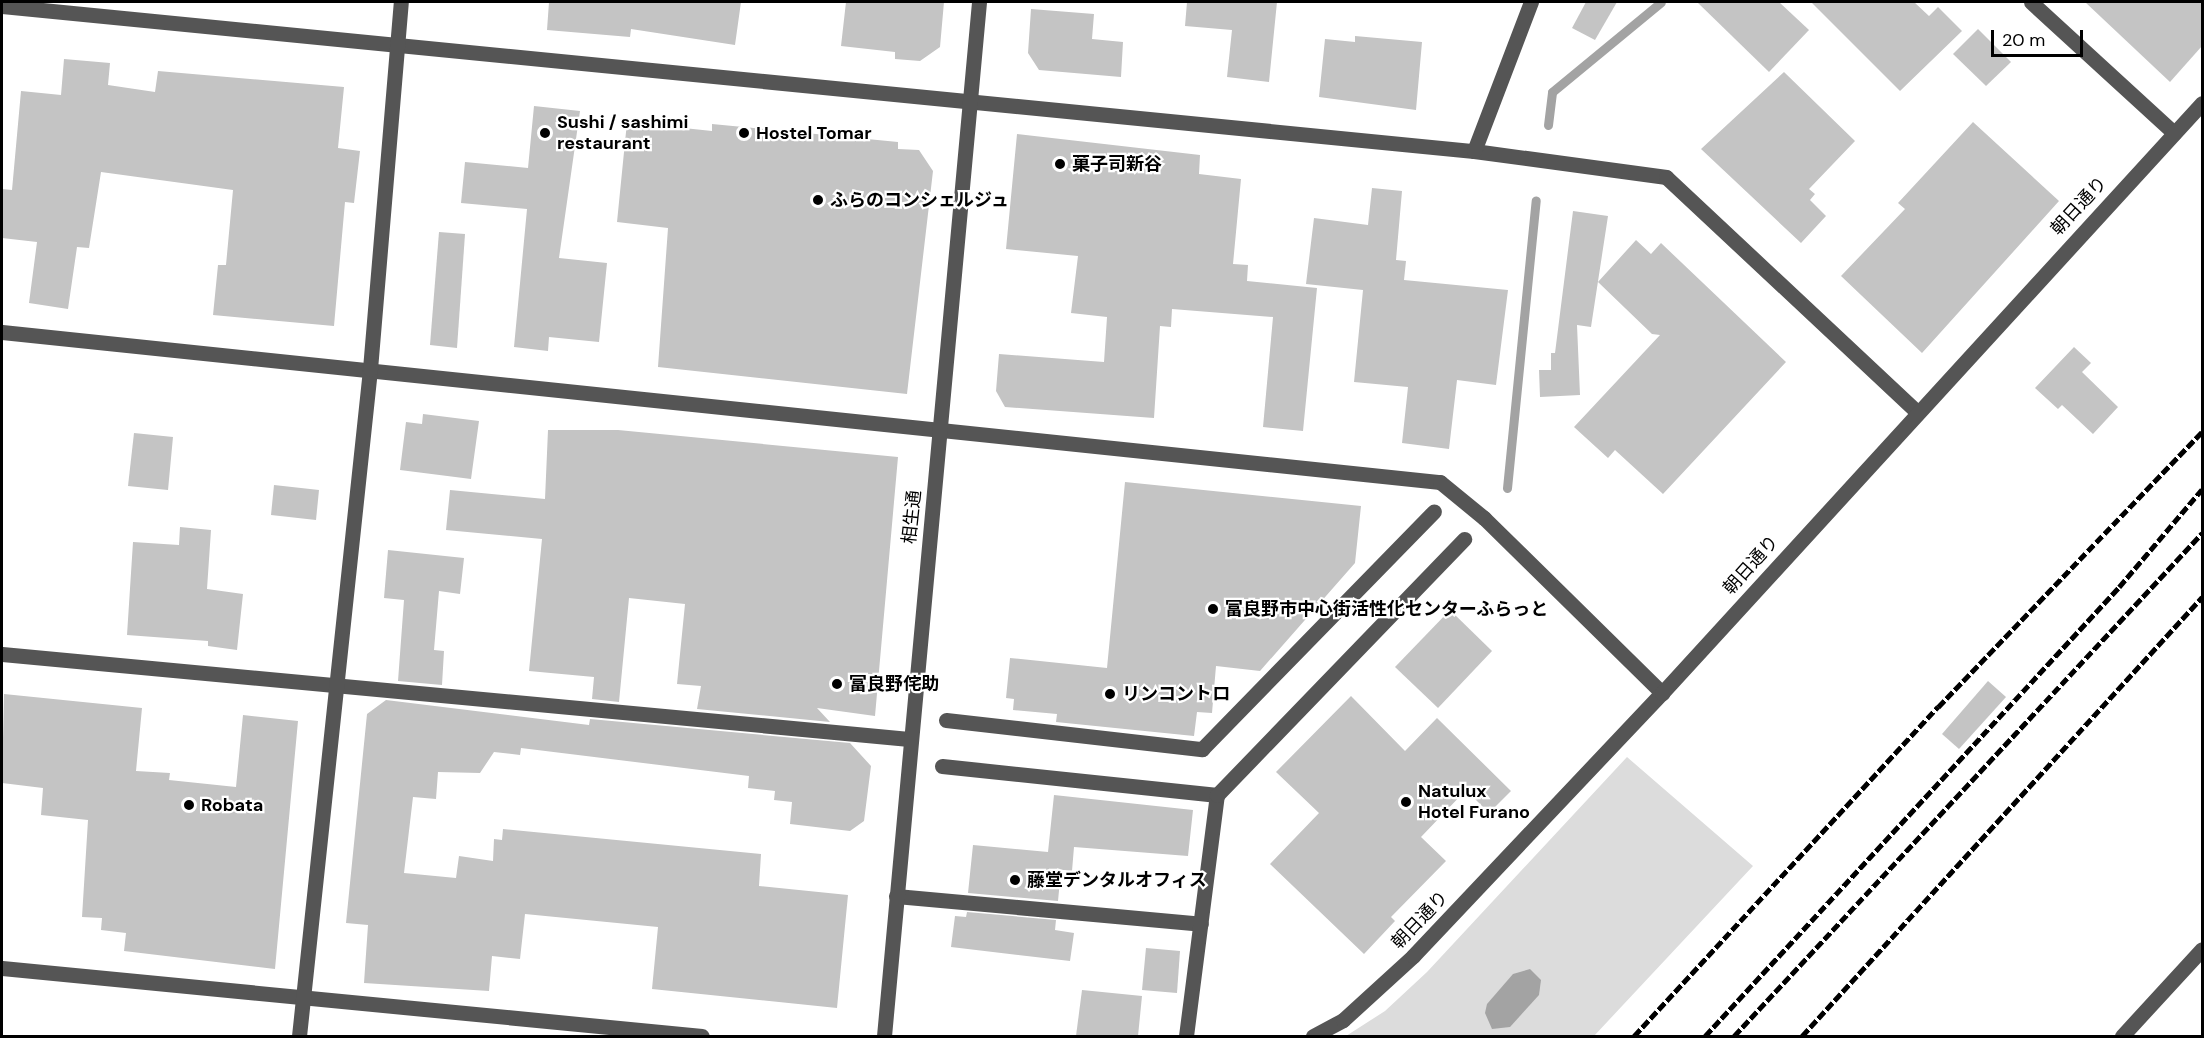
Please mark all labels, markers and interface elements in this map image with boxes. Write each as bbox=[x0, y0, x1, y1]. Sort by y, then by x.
scale bar bbox=[1994, 18, 2086, 56]
text: 20 m bbox=[2002, 28, 2045, 52]
place label: Sushi / sashimi restaurant bbox=[557, 112, 688, 154]
place label: Hostel Tomar bbox=[756, 122, 872, 144]
marker: Sushi / sashimi restaurant bbox=[538, 126, 552, 140]
marker: Hostel Tomar bbox=[737, 126, 751, 140]
place label: 菓子司新谷 bbox=[1072, 153, 1162, 175]
marker: 菓子司新谷 bbox=[1053, 157, 1067, 171]
street label: 朝日通り bbox=[2047, 172, 2111, 240]
place label: ふらのコンシェルジュ bbox=[830, 189, 1010, 211]
marker: ふらのコンシェルジュ bbox=[811, 193, 825, 207]
street label: 相生通 bbox=[898, 489, 926, 545]
street label: 朝日通り bbox=[1719, 531, 1783, 599]
place label: 富良野市中心街活性化センターふらっと bbox=[1225, 598, 1549, 620]
marker: 富良野市中心街活性化センターふらっと bbox=[1206, 602, 1220, 616]
place label: 富良野侘助 bbox=[849, 673, 939, 695]
marker: 富良野侘助 bbox=[830, 677, 844, 691]
place label: リンコントロ bbox=[1122, 683, 1230, 705]
marker: リンコントロ bbox=[1103, 687, 1117, 701]
place label: Natulux Hotel Furano bbox=[1418, 781, 1530, 824]
place label: Robata bbox=[201, 794, 263, 816]
marker: Natulux Hotel Furano bbox=[1399, 795, 1413, 809]
marker: Robata bbox=[182, 798, 196, 812]
place label: 藤堂デンタルオフィス bbox=[1027, 869, 1207, 891]
marker: 藤堂デンタルオフィス bbox=[1008, 873, 1022, 887]
street label: 朝日通り bbox=[1387, 887, 1453, 953]

